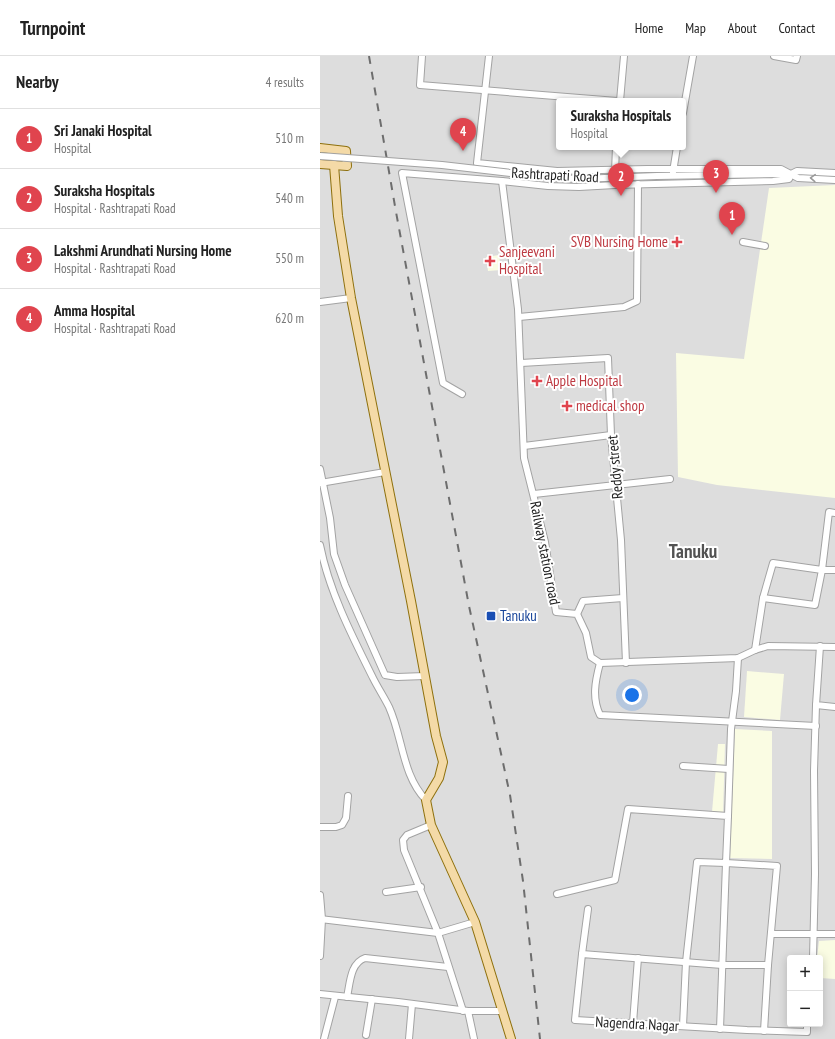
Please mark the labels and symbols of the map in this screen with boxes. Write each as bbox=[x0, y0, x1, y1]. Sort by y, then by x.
pin: 4 bbox=[450, 118, 476, 151]
pin: 3 bbox=[703, 160, 729, 193]
street label: Rashtrapati Road bbox=[511, 163, 599, 186]
pin: 2 bbox=[608, 163, 634, 196]
one-way arrow bbox=[810, 174, 816, 183]
pin: 1 bbox=[719, 202, 745, 235]
place label: SVB Nursing Home bbox=[571, 232, 668, 251]
marker: SVB Nursing Home bbox=[671, 236, 683, 248]
place label: Sanjeevani Hospital bbox=[499, 242, 555, 278]
marker: Sanjeevani Hospital bbox=[484, 255, 496, 267]
place label: Apple Hospital bbox=[546, 371, 623, 390]
marker: Apple Hospital bbox=[531, 375, 543, 387]
place label: medical shop bbox=[576, 396, 644, 415]
marker: medical shop bbox=[561, 400, 573, 412]
street label: Reddy street bbox=[602, 434, 627, 500]
street label: Railway station road bbox=[526, 500, 565, 606]
district label: Tanuku bbox=[669, 539, 717, 563]
place label: Tanuku bbox=[500, 606, 537, 625]
marker: Tanuku bbox=[485, 610, 497, 622]
your location bbox=[622, 685, 642, 705]
street label: Nagendra Nagar bbox=[595, 1012, 680, 1035]

